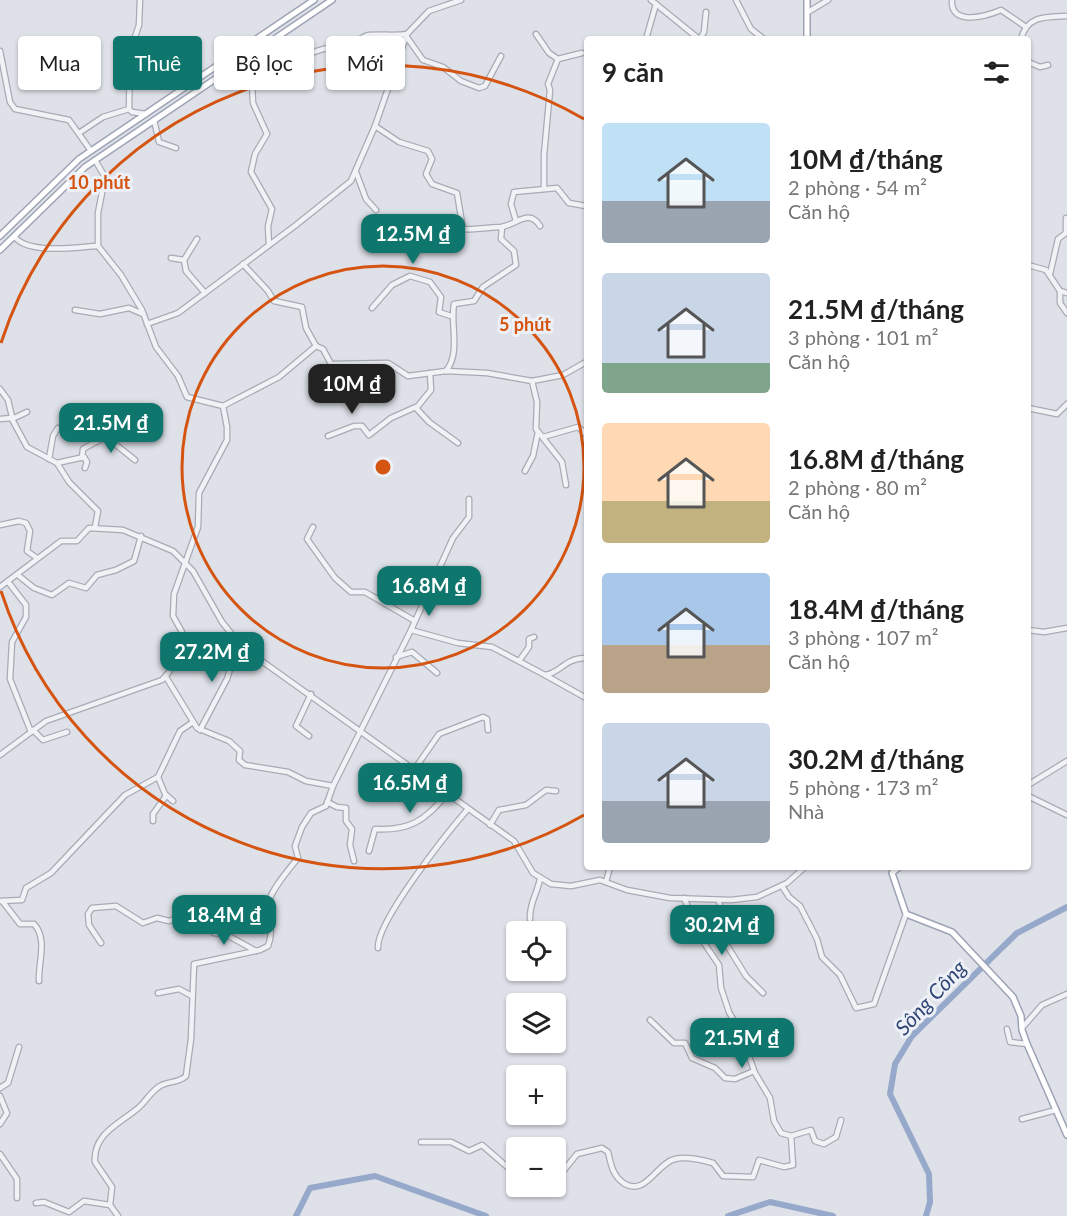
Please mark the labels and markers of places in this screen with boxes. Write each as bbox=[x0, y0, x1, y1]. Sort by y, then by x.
pin: 12.5M ₫ bbox=[358, 214, 468, 265]
pin: 10M ₫ bbox=[310, 364, 394, 415]
pin: 21.5M ₫ bbox=[56, 403, 166, 454]
centre of rings bbox=[373, 457, 393, 477]
pin: 16.8M ₫ bbox=[374, 566, 484, 617]
pin: 27.2M ₫ bbox=[157, 632, 267, 683]
pin: 16.5M ₫ bbox=[355, 763, 465, 814]
pin: 18.4M ₫ bbox=[169, 895, 279, 946]
pin: 30.2M ₫ bbox=[667, 905, 777, 956]
pin: 21.5M ₫ bbox=[687, 1018, 797, 1069]

